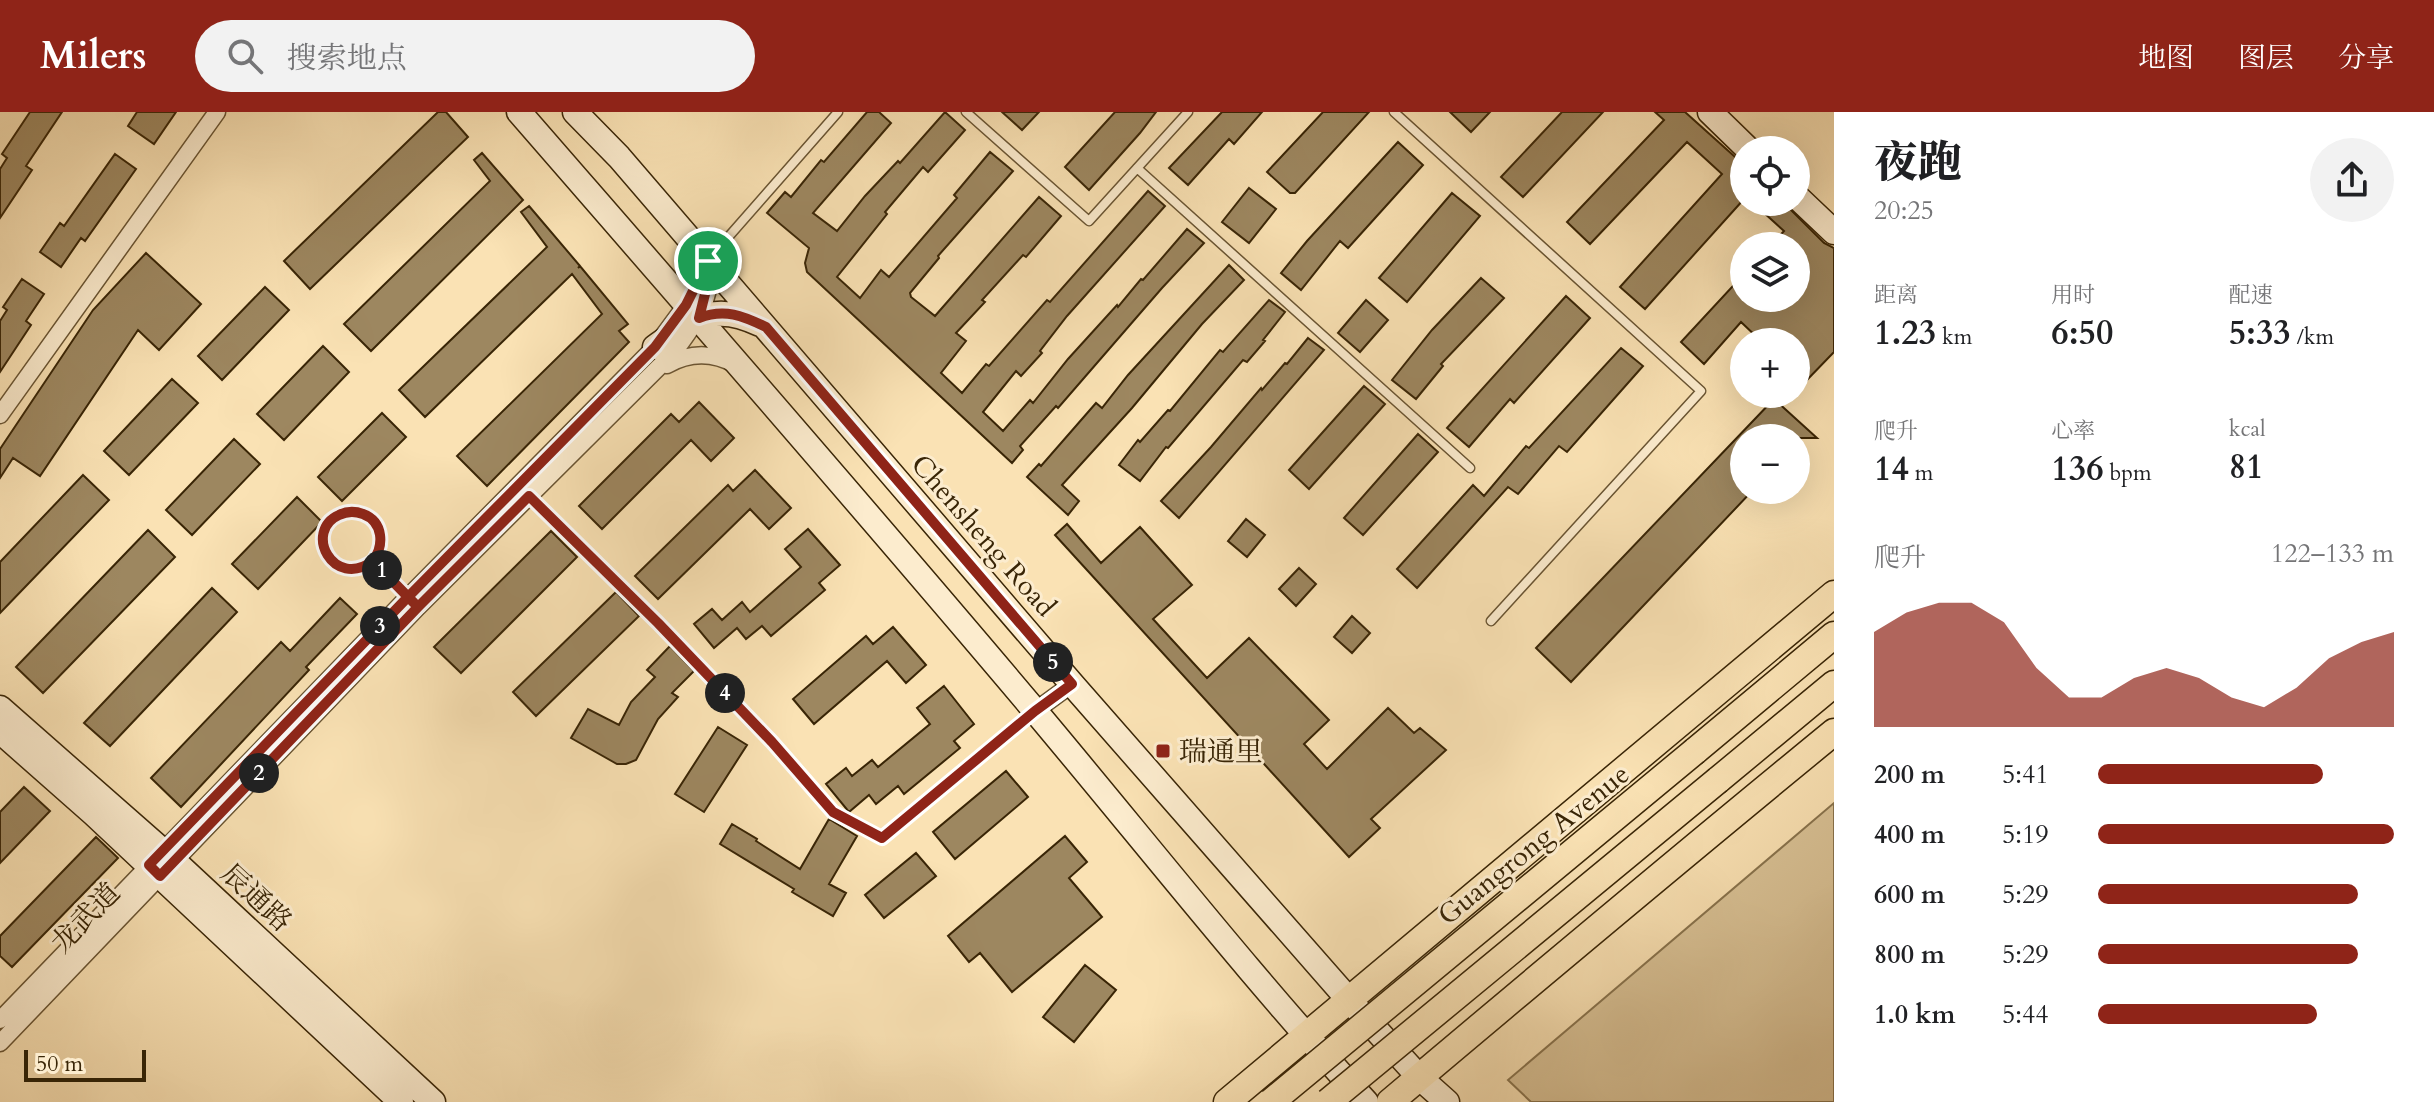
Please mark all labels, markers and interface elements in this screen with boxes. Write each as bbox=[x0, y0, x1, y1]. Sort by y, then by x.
search box bbox=[195, 20, 755, 92]
text: Milers bbox=[40, 30, 147, 82]
icon: search bbox=[223, 34, 267, 78]
text: 搜索地点 bbox=[287, 38, 407, 79]
text: 地图 bbox=[2138, 39, 2194, 77]
text: 图层 bbox=[2238, 39, 2294, 77]
text: 分享 bbox=[2338, 39, 2394, 77]
text: 夜跑 bbox=[1874, 133, 1962, 193]
map controls bbox=[1730, 136, 1810, 504]
button: locate bbox=[1730, 136, 1810, 216]
button: share bbox=[2310, 138, 2394, 222]
text: 20:25 bbox=[1874, 193, 1934, 228]
pin bbox=[674, 227, 742, 295]
button: layers bbox=[1730, 232, 1810, 312]
icon: arrive bbox=[686, 239, 730, 283]
text: 距离 bbox=[1874, 280, 1918, 310]
text: 用时 bbox=[2051, 280, 2095, 310]
text: 配速 bbox=[2229, 280, 2273, 310]
text: 1.23 bbox=[1874, 310, 1936, 356]
text: 6:50 bbox=[2051, 310, 2113, 356]
text: 5:33 bbox=[2229, 310, 2291, 356]
text: km bbox=[1936, 322, 1972, 352]
text: /km bbox=[2291, 322, 2334, 352]
button: + bbox=[1730, 328, 1810, 408]
text: kcal bbox=[2229, 414, 2266, 444]
text: 爬升 bbox=[1874, 416, 1918, 446]
text: 心率 bbox=[2051, 416, 2095, 446]
button: − bbox=[1730, 424, 1810, 504]
text: 81 bbox=[2229, 444, 2264, 490]
street label: Chensheng Road bbox=[902, 446, 1064, 625]
text: 14 bbox=[1874, 446, 1909, 492]
text: 136 bbox=[2051, 446, 2104, 492]
text: m bbox=[1909, 458, 1933, 488]
text: bpm bbox=[2104, 458, 2152, 488]
text: 122–133 m bbox=[2271, 536, 2394, 571]
text: 爬升 bbox=[1874, 540, 1926, 575]
pin: 1 bbox=[362, 550, 402, 590]
text: 1 bbox=[376, 555, 388, 585]
pin: 3 bbox=[360, 606, 400, 646]
text: 3 bbox=[374, 611, 386, 641]
pin: 5 bbox=[1033, 642, 1073, 682]
text: 5 bbox=[1047, 647, 1059, 677]
pin: 4 bbox=[705, 673, 745, 713]
text: 4 bbox=[719, 678, 731, 708]
place label: 瑞通里 bbox=[1179, 733, 1263, 771]
marker: 瑞通里 bbox=[1154, 742, 1172, 760]
pin: 2 bbox=[239, 753, 279, 793]
street label: Guangrong Avenue bbox=[1430, 756, 1637, 934]
text: 200 m bbox=[1874, 757, 1945, 792]
text: 5:41 bbox=[2002, 757, 2049, 792]
text: 2 bbox=[253, 758, 265, 788]
text: 400 m bbox=[1874, 817, 1945, 852]
text: 5:19 bbox=[2002, 817, 2049, 852]
street label: 辰通路 bbox=[213, 855, 300, 940]
street label: 龙武道 bbox=[43, 874, 129, 961]
text: 600 m bbox=[1874, 877, 1945, 912]
text: 5:29 bbox=[2002, 877, 2049, 912]
text: 800 m bbox=[1874, 937, 1945, 972]
text: 5:29 bbox=[2002, 937, 2049, 972]
text: 1.0 km bbox=[1874, 997, 1955, 1032]
text: 5:44 bbox=[2002, 997, 2049, 1032]
scale bar bbox=[24, 1046, 146, 1082]
text: 50 m bbox=[36, 1049, 83, 1079]

